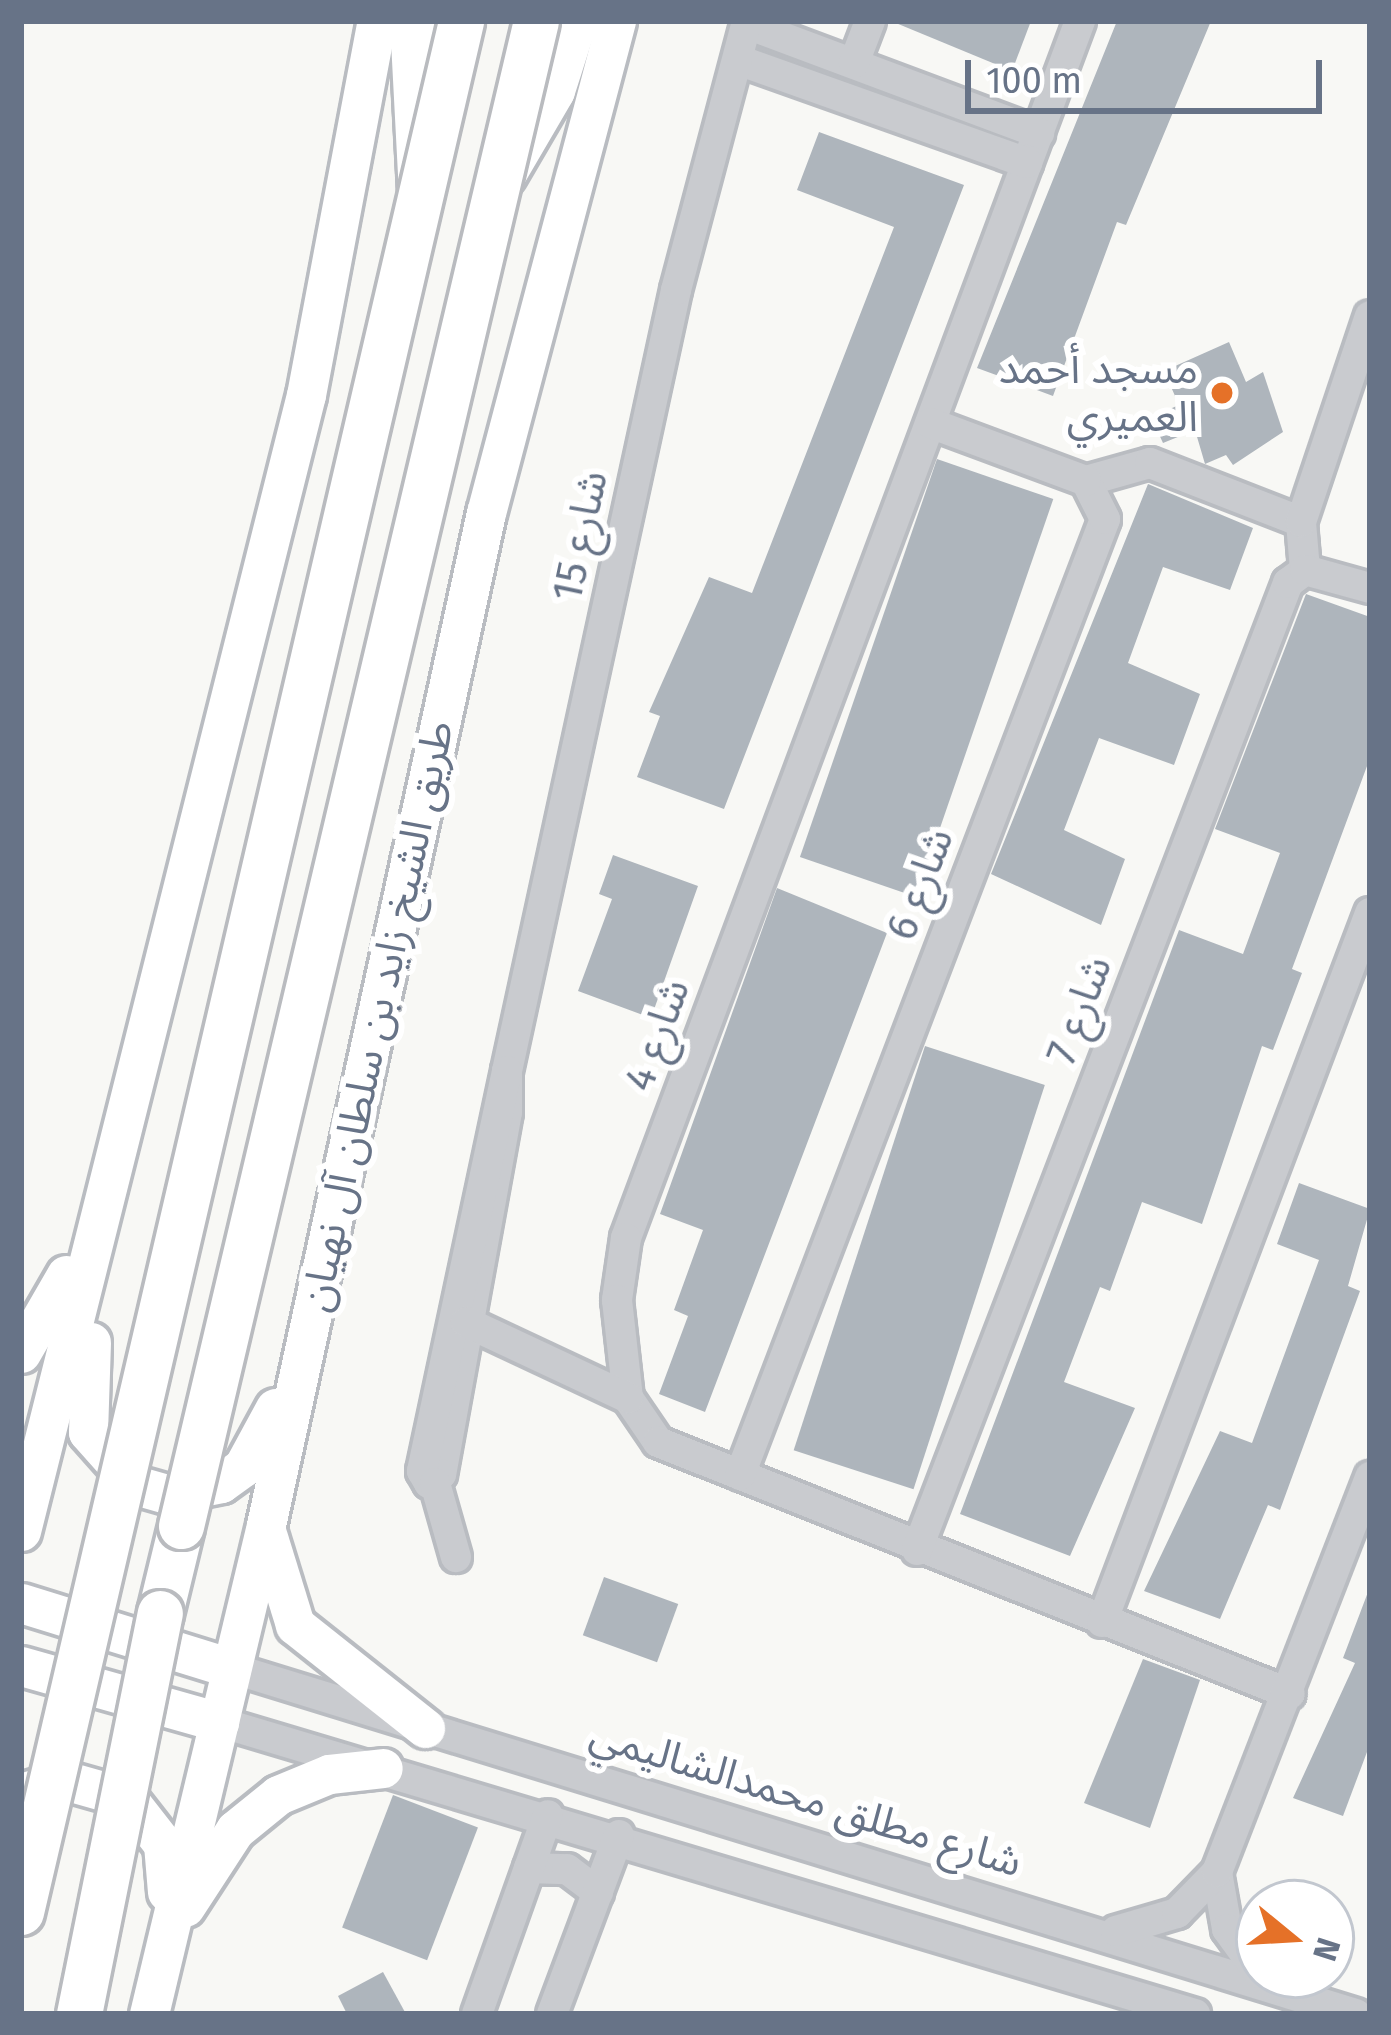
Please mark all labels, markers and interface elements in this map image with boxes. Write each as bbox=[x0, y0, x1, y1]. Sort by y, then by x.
scale bar bbox=[971, 36, 1328, 110]
text: 100 m bbox=[986, 59, 1082, 103]
place label: مسجد أحمد العميري bbox=[999, 344, 1198, 442]
marker: مسجد أحمد العميري bbox=[1209, 380, 1235, 406]
street label: شارع 15 bbox=[542, 466, 618, 606]
street label: طريق الشيخ زايد بن سلطان آل نهيان bbox=[290, 716, 464, 1316]
street label: شارع 6 bbox=[876, 821, 964, 947]
street label: شارع 7 bbox=[1035, 949, 1123, 1071]
street label: شارع 4 bbox=[614, 972, 700, 1098]
street label: شارع مطلق محمدالشاليمي bbox=[584, 1708, 1028, 1888]
north arrow bbox=[1235, 1879, 1355, 1999]
text: N bbox=[1304, 1933, 1349, 1966]

